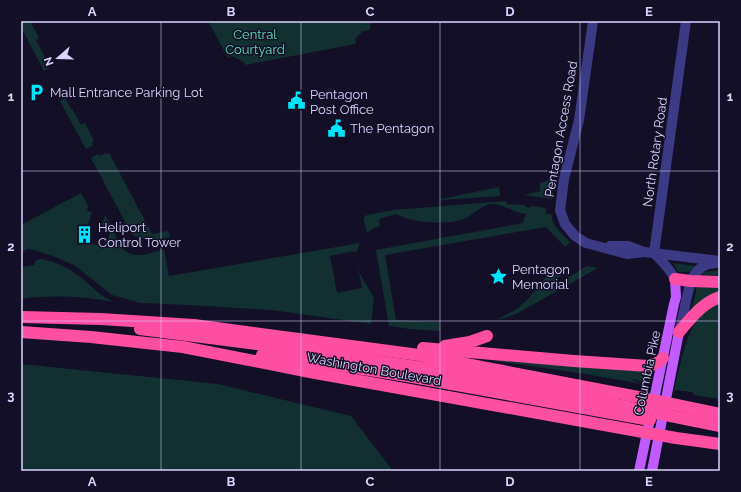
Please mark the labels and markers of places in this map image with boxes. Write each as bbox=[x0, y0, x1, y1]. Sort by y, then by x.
parking icon: Mall Entrance Parking Lot bbox=[27, 82, 47, 102]
place label: Mall Entrance Parking Lot bbox=[50, 85, 204, 100]
place label: Pentagon Post Office bbox=[310, 87, 374, 117]
public building icon: Pentagon Post Office bbox=[287, 91, 307, 111]
public building icon: The Pentagon bbox=[327, 118, 347, 138]
place label: The Pentagon bbox=[350, 121, 434, 136]
place label: Heliport Control Tower bbox=[98, 220, 182, 250]
building icon: Heliport Control Tower bbox=[75, 224, 95, 244]
place label: Pentagon Memorial bbox=[512, 262, 570, 292]
place icon: Pentagon Memorial bbox=[489, 266, 509, 286]

